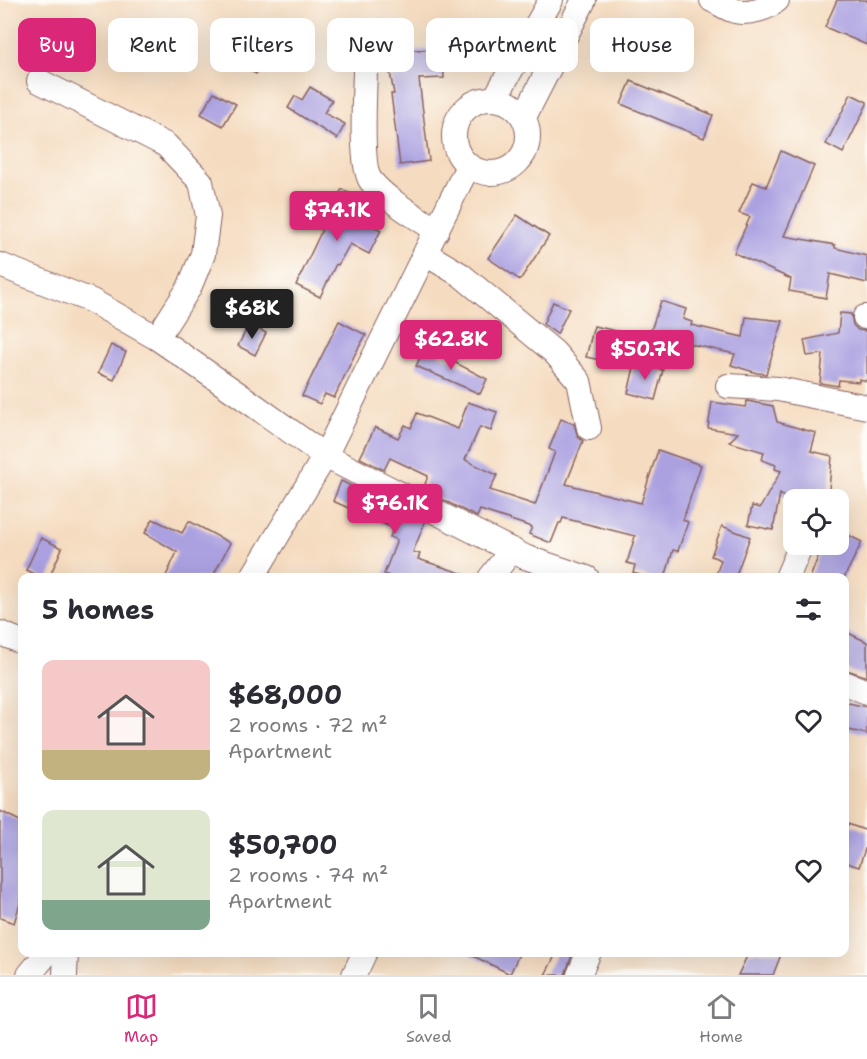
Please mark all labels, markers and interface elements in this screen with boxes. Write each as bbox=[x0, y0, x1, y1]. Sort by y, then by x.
chip: Buy bbox=[18, 18, 96, 72]
chip: Rent bbox=[108, 18, 198, 72]
chip: Filters bbox=[210, 18, 315, 72]
chip: New bbox=[327, 18, 414, 72]
chip: Apartment bbox=[426, 18, 578, 72]
chip: House bbox=[590, 18, 694, 72]
pin: $74.1K bbox=[288, 191, 386, 242]
text: $74.1K bbox=[304, 197, 370, 223]
pin: $68K bbox=[216, 289, 288, 340]
text: $68K bbox=[224, 295, 280, 321]
pin: $62.8K bbox=[402, 320, 500, 371]
text: $62.8K bbox=[414, 326, 488, 352]
pin: $50.7K bbox=[596, 330, 694, 381]
text: $50.7K bbox=[610, 336, 680, 362]
pin: $76.1K bbox=[346, 484, 444, 535]
map controls bbox=[783, 489, 849, 555]
button: locate bbox=[783, 489, 849, 555]
text: $76.1K bbox=[361, 490, 429, 516]
text: 5 homes bbox=[42, 592, 154, 627]
icon: filters bbox=[792, 593, 825, 626]
text: $68,000 bbox=[228, 677, 342, 712]
icon: home bbox=[90, 684, 162, 756]
icon: heart bbox=[792, 704, 825, 737]
text: 2 rooms · 72 m² bbox=[228, 712, 387, 738]
text: Apartment bbox=[228, 738, 332, 764]
text: $50,700 bbox=[228, 827, 338, 862]
icon: home bbox=[90, 834, 162, 906]
icon: heart bbox=[792, 854, 825, 887]
text: 2 rooms · 74 m² bbox=[228, 862, 388, 888]
text: Apartment bbox=[228, 888, 332, 914]
tab: Map bbox=[124, 990, 158, 1047]
tab: Saved bbox=[406, 990, 451, 1047]
tab: Home bbox=[699, 990, 743, 1047]

